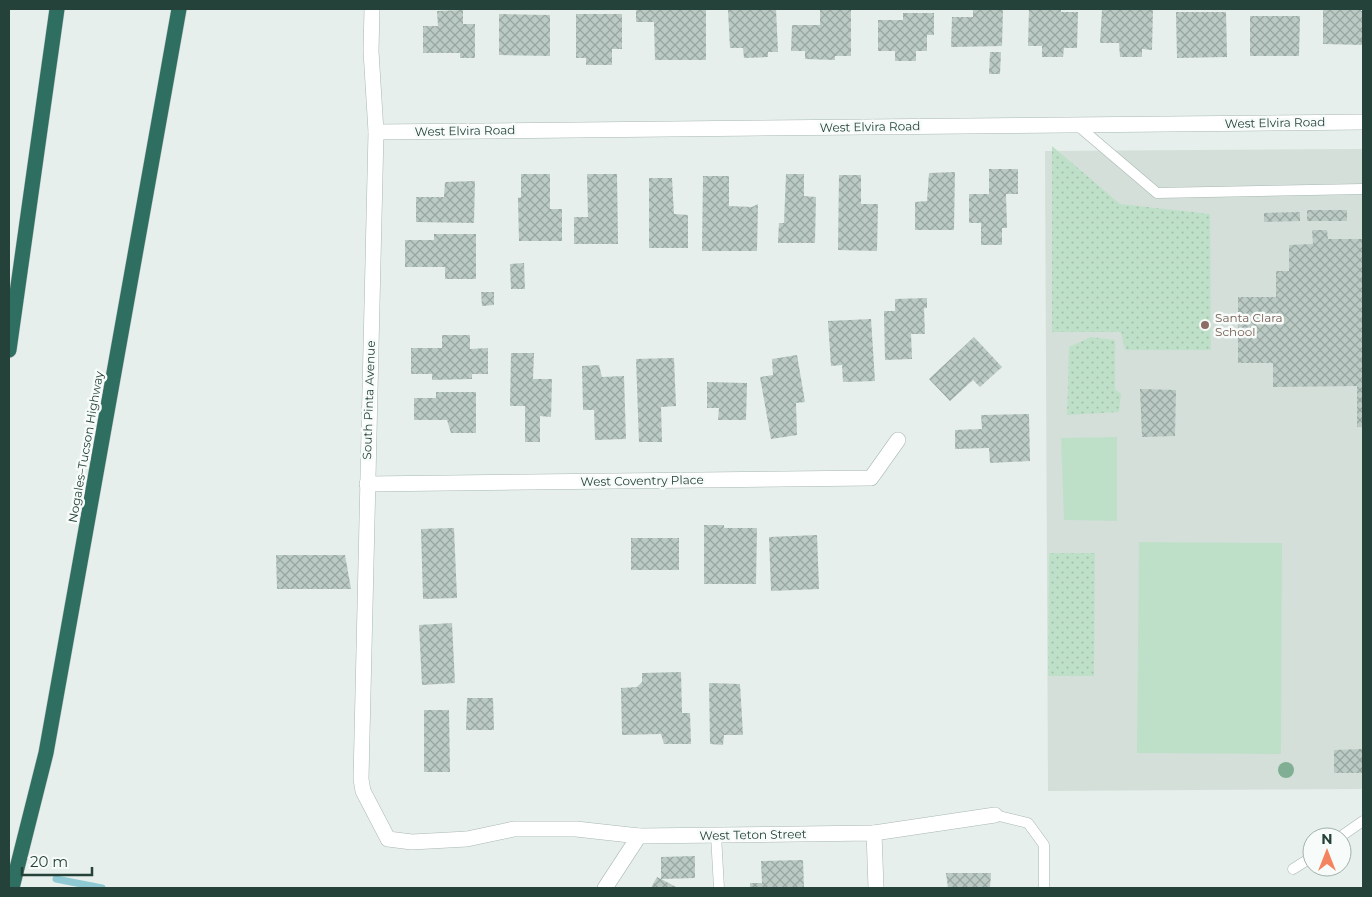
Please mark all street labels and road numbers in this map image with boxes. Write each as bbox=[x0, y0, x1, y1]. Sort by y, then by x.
street label: West Elvira Road bbox=[1225, 114, 1325, 131]
street label: West Elvira Road bbox=[820, 118, 920, 135]
street label: West Elvira Road bbox=[415, 122, 515, 139]
street label: South Pinta Avenue bbox=[359, 340, 378, 460]
street label: Nogales–Tucson Highway bbox=[65, 370, 106, 524]
street label: West Coventry Place bbox=[580, 472, 704, 489]
street label: West Teton Street bbox=[699, 826, 807, 843]

